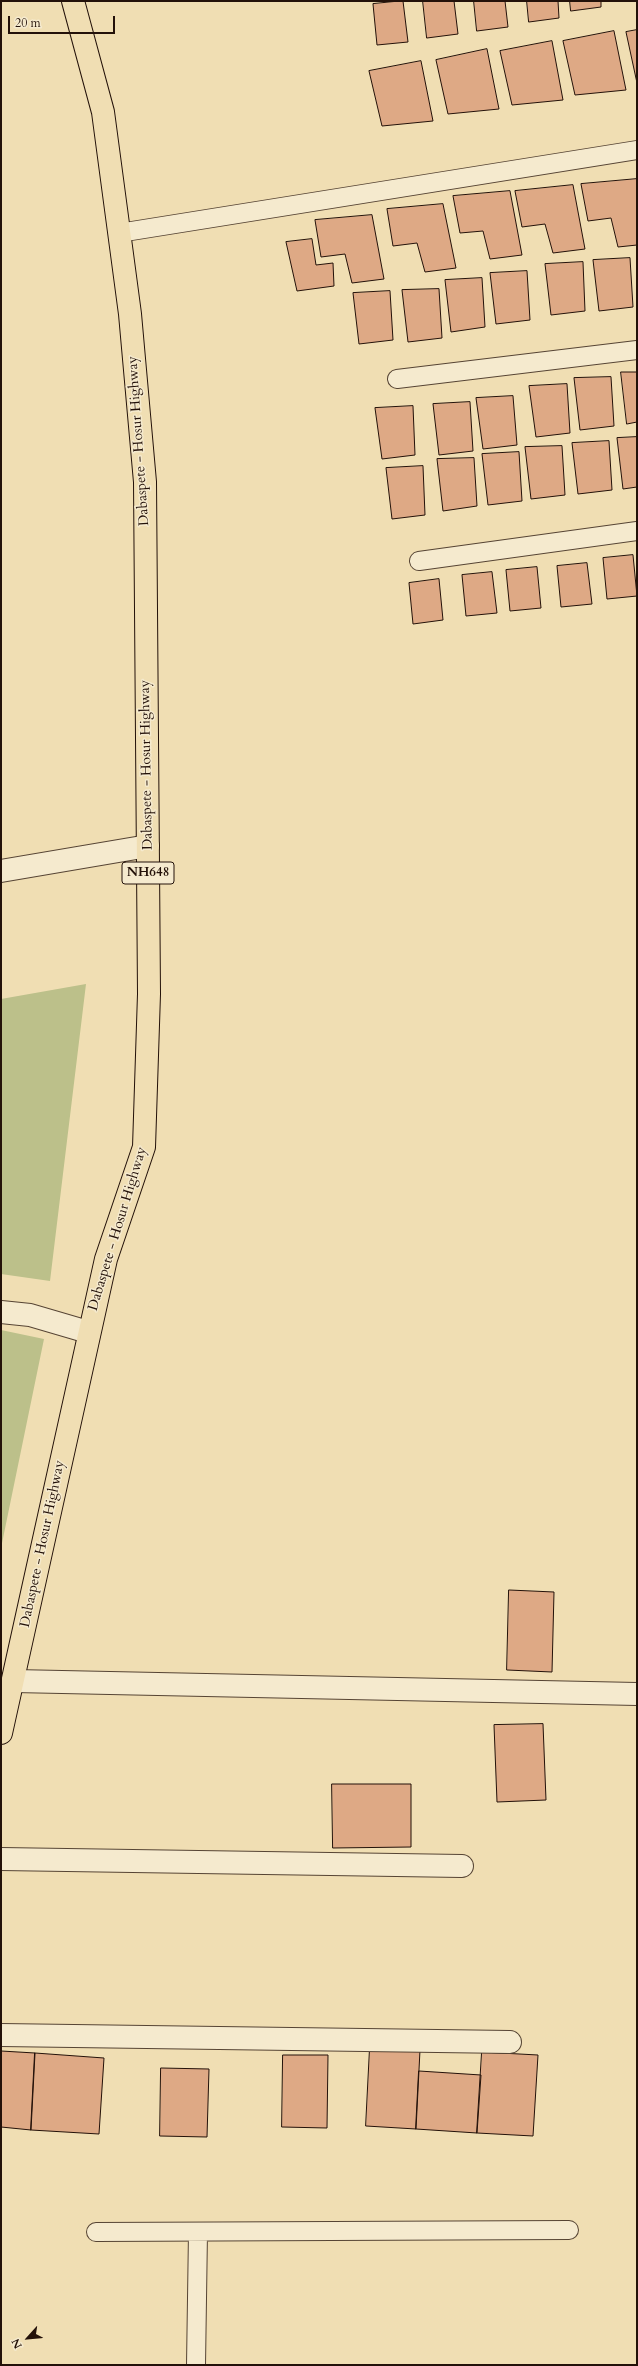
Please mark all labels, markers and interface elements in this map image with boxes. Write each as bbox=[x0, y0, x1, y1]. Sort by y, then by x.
scale bar bbox=[10, 8, 117, 34]
text: 20 m bbox=[15, 15, 41, 31]
street label: Dabaspete - Hosur Highway bbox=[125, 355, 153, 527]
street label: Dabaspete - Hosur Highway bbox=[137, 680, 157, 850]
road number: NH648 bbox=[122, 862, 174, 884]
street label: Dabaspete - Hosur Highway bbox=[85, 1145, 151, 1313]
street label: Dabaspete - Hosur Highway bbox=[17, 1459, 69, 1629]
north arrow bbox=[8, 2318, 48, 2358]
text: N bbox=[8, 2336, 26, 2351]

